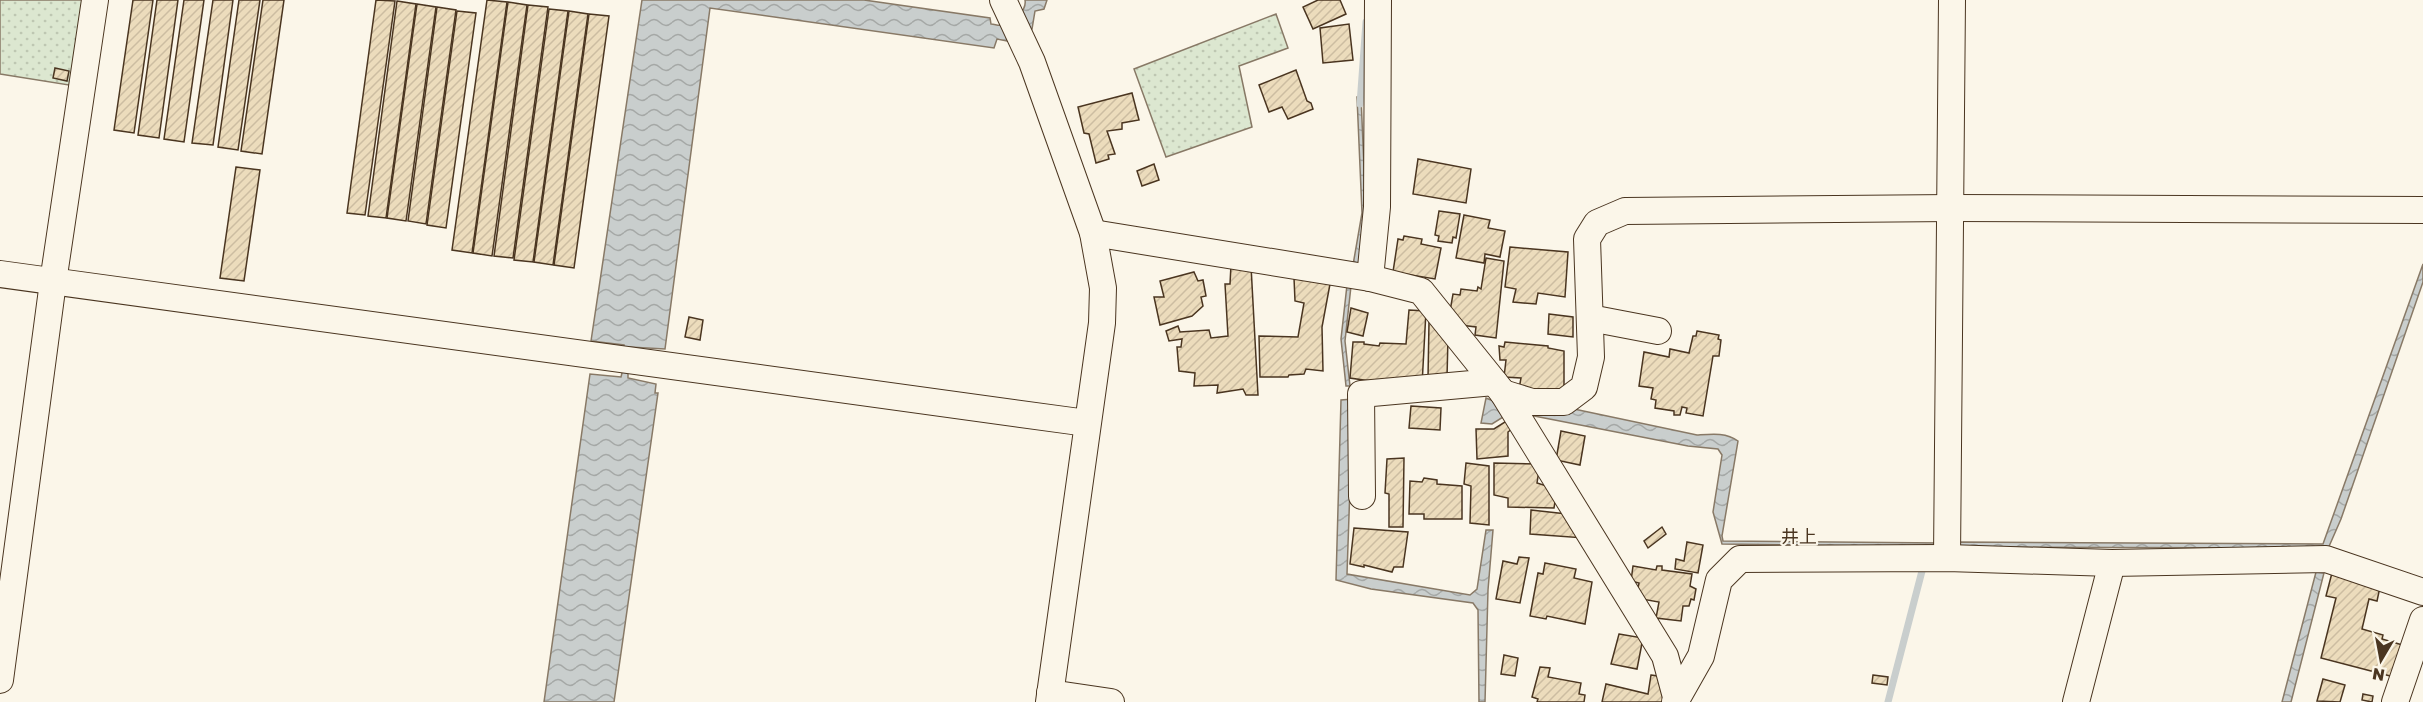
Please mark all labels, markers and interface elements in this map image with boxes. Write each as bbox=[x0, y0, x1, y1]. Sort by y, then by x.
district label: 井上 bbox=[1781, 525, 1817, 547]
north arrow bbox=[2351, 630, 2411, 690]
text: N bbox=[2371, 664, 2386, 686]

